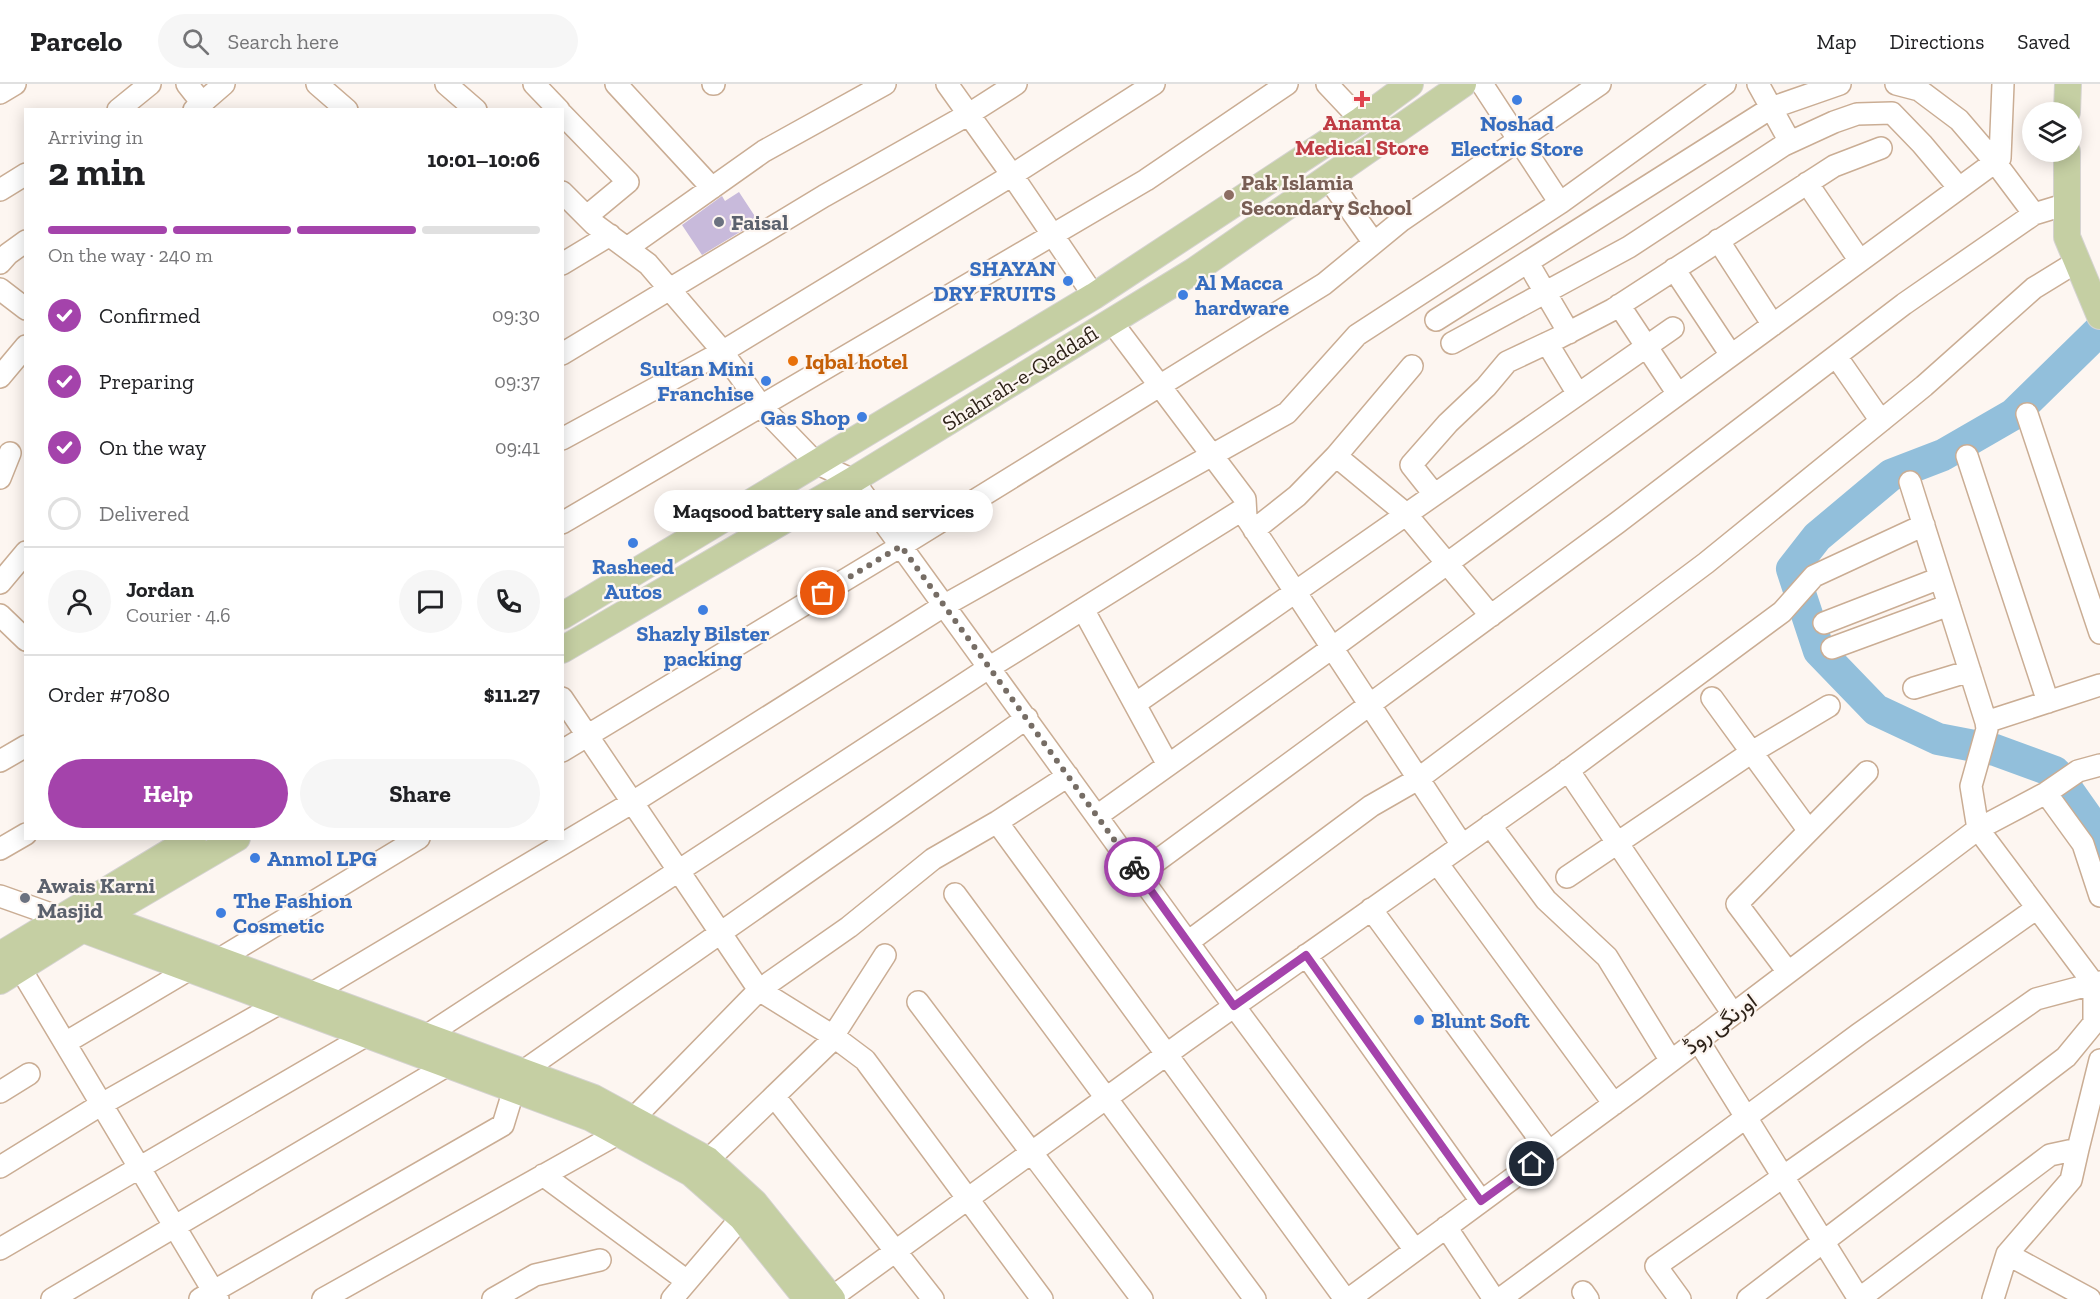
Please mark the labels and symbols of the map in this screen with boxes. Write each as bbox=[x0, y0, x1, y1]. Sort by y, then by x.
marker: Anamta Medical Store bbox=[1355, 92, 1369, 106]
marker: Noshad Electric Store bbox=[1510, 93, 1524, 107]
place label: Anamta Medical Store bbox=[1295, 109, 1429, 161]
place label: Noshad Electric Store bbox=[1451, 110, 1584, 162]
place label: Pak Islamia Secondary School bbox=[1241, 169, 1412, 221]
marker: Pak Islamia Secondary School bbox=[1222, 188, 1236, 202]
place label: Faisal bbox=[731, 209, 788, 236]
marker: Faisal bbox=[712, 215, 726, 229]
place label: SHAYAN DRY FRUITS bbox=[933, 255, 1056, 307]
place label: Al Macca hardware bbox=[1195, 269, 1289, 321]
marker: SHAYAN DRY FRUITS bbox=[1061, 274, 1075, 288]
marker: Al Macca hardware bbox=[1176, 288, 1190, 302]
street label: Shahrah-e-Qaddafi bbox=[937, 319, 1103, 437]
place label: Iqbal hotel bbox=[805, 348, 908, 375]
marker: Iqbal hotel bbox=[786, 354, 800, 368]
place label: Sultan Mini Franchise bbox=[640, 355, 754, 407]
marker: Sultan Mini Franchise bbox=[759, 374, 773, 388]
place label: Gas Shop bbox=[761, 404, 850, 431]
marker: Gas Shop bbox=[855, 410, 869, 424]
callout: Maqsood battery sale and services bbox=[654, 491, 992, 533]
marker: Rasheed Autos bbox=[626, 536, 640, 550]
place label: Rasheed Autos bbox=[592, 553, 674, 605]
pin bbox=[797, 567, 848, 618]
marker: Shazly Bilster packing bbox=[696, 603, 710, 617]
place label: Shazly Bilster packing bbox=[636, 620, 770, 672]
courier bbox=[1104, 837, 1164, 897]
place label: Anmol LPG bbox=[267, 845, 377, 872]
marker: Anmol LPG bbox=[248, 851, 262, 865]
place label: Awais Karni Masjid bbox=[37, 872, 156, 924]
place label: The Fashion Cosmetic bbox=[233, 887, 352, 939]
marker: Awais Karni Masjid bbox=[18, 891, 32, 905]
marker: The Fashion Cosmetic bbox=[214, 906, 228, 920]
street label: اورنگی روڈ bbox=[1678, 988, 1762, 1060]
place label: Blunt Soft bbox=[1431, 1007, 1530, 1034]
marker: Blunt Soft bbox=[1412, 1013, 1426, 1027]
pin bbox=[1506, 1138, 1557, 1189]

